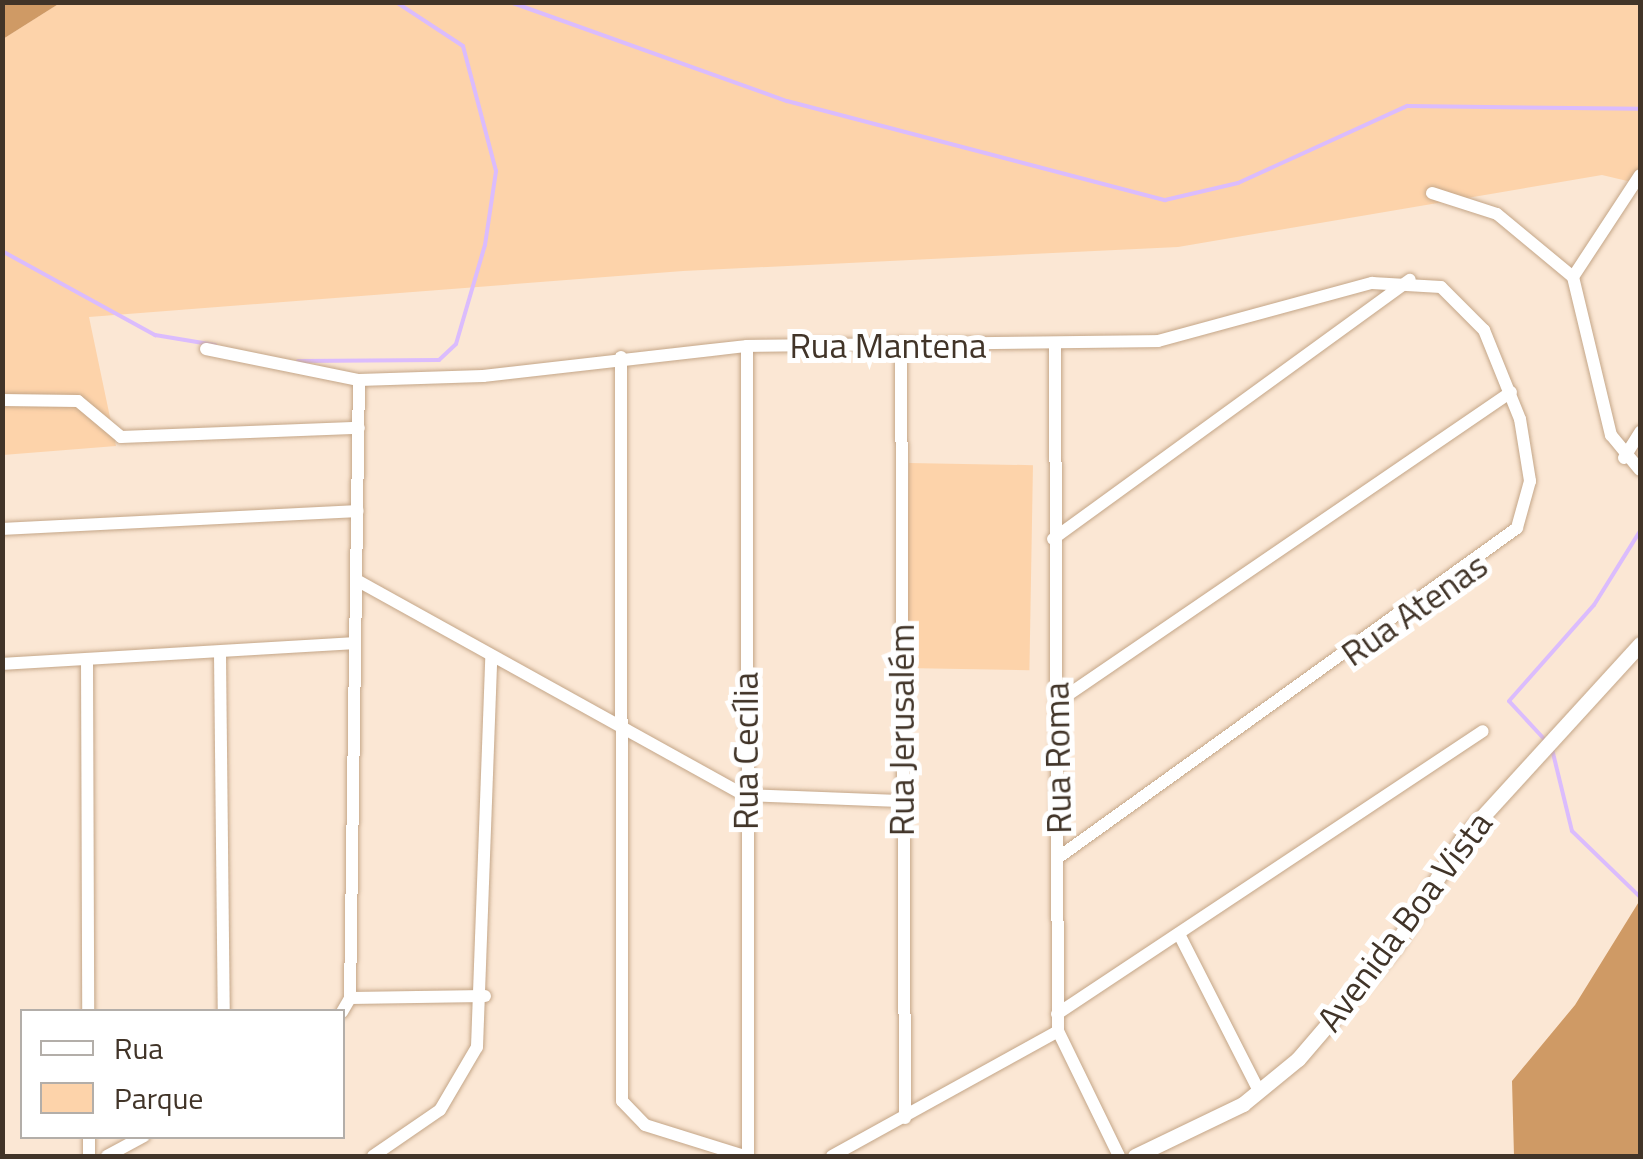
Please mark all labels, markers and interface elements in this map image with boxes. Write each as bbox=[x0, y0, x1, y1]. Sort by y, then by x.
street label: Rua Mantena bbox=[789, 324, 987, 366]
street label: Rua Atenas bbox=[1333, 544, 1495, 674]
street label: Rua Jerusalém bbox=[880, 624, 922, 836]
street label: Rua Cecília bbox=[724, 672, 766, 830]
street label: Rua Roma bbox=[1035, 682, 1079, 834]
street label: Avenida Boa Vista bbox=[1308, 803, 1500, 1039]
legend bbox=[20, 1009, 345, 1139]
text: Rua bbox=[114, 1025, 163, 1071]
text: Parque bbox=[114, 1075, 204, 1121]

